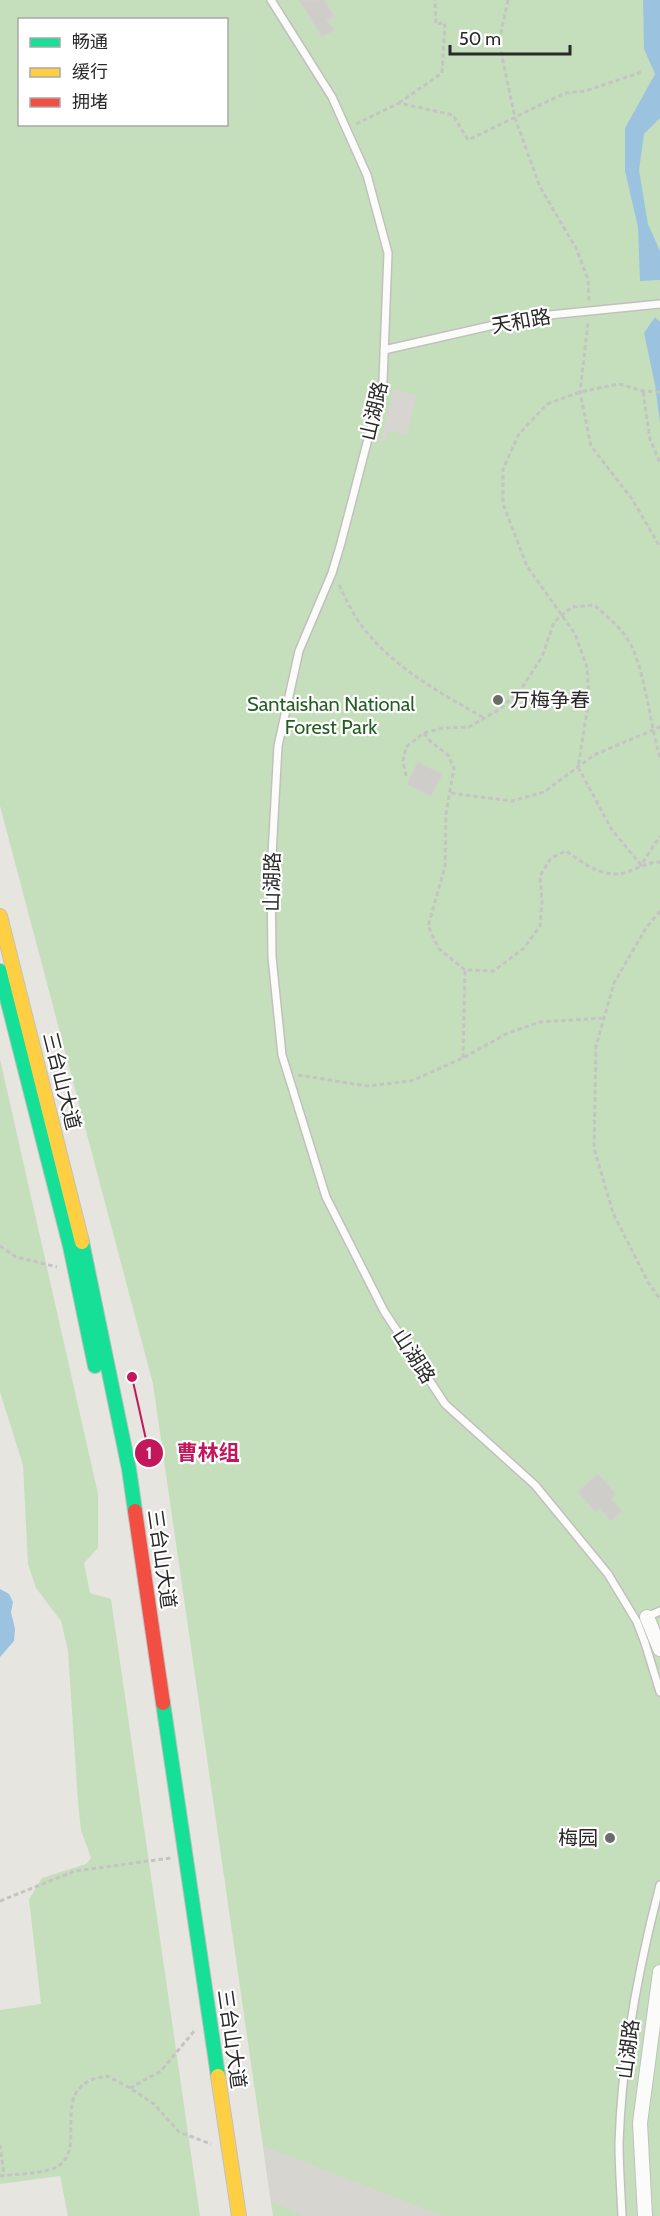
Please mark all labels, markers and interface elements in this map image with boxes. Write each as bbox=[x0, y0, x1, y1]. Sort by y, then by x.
legend bbox=[18, 18, 228, 126]
scale bar bbox=[450, 18, 570, 56]
text: 50 m bbox=[459, 28, 501, 50]
text: 畅通 bbox=[72, 31, 108, 53]
text: 缓行 bbox=[72, 61, 108, 83]
text: 拥堵 bbox=[72, 91, 108, 113]
street label: 天和路 bbox=[489, 304, 553, 338]
street label: 山湖路 bbox=[356, 379, 392, 443]
place label: 万梅争春 bbox=[510, 688, 590, 712]
park label: Santaishan National Forest Park bbox=[247, 692, 415, 739]
marker: 万梅争春 bbox=[491, 693, 505, 707]
street label: 山湖路 bbox=[259, 852, 285, 912]
street label: 三台山大道 bbox=[38, 1030, 86, 1132]
street label: 山湖路 bbox=[388, 1324, 440, 1388]
callout: 曹林组 bbox=[134, 1434, 251, 1473]
text: 曹林组 bbox=[177, 1440, 240, 1465]
text: 1 bbox=[146, 1442, 152, 1464]
street label: 三台山大道 bbox=[143, 1508, 181, 1610]
place label: 梅园 bbox=[558, 1826, 598, 1850]
marker: 梅园 bbox=[603, 1831, 617, 1845]
street label: 三台山大道 bbox=[213, 1988, 251, 2090]
street label: 山湖路 bbox=[612, 2018, 644, 2080]

